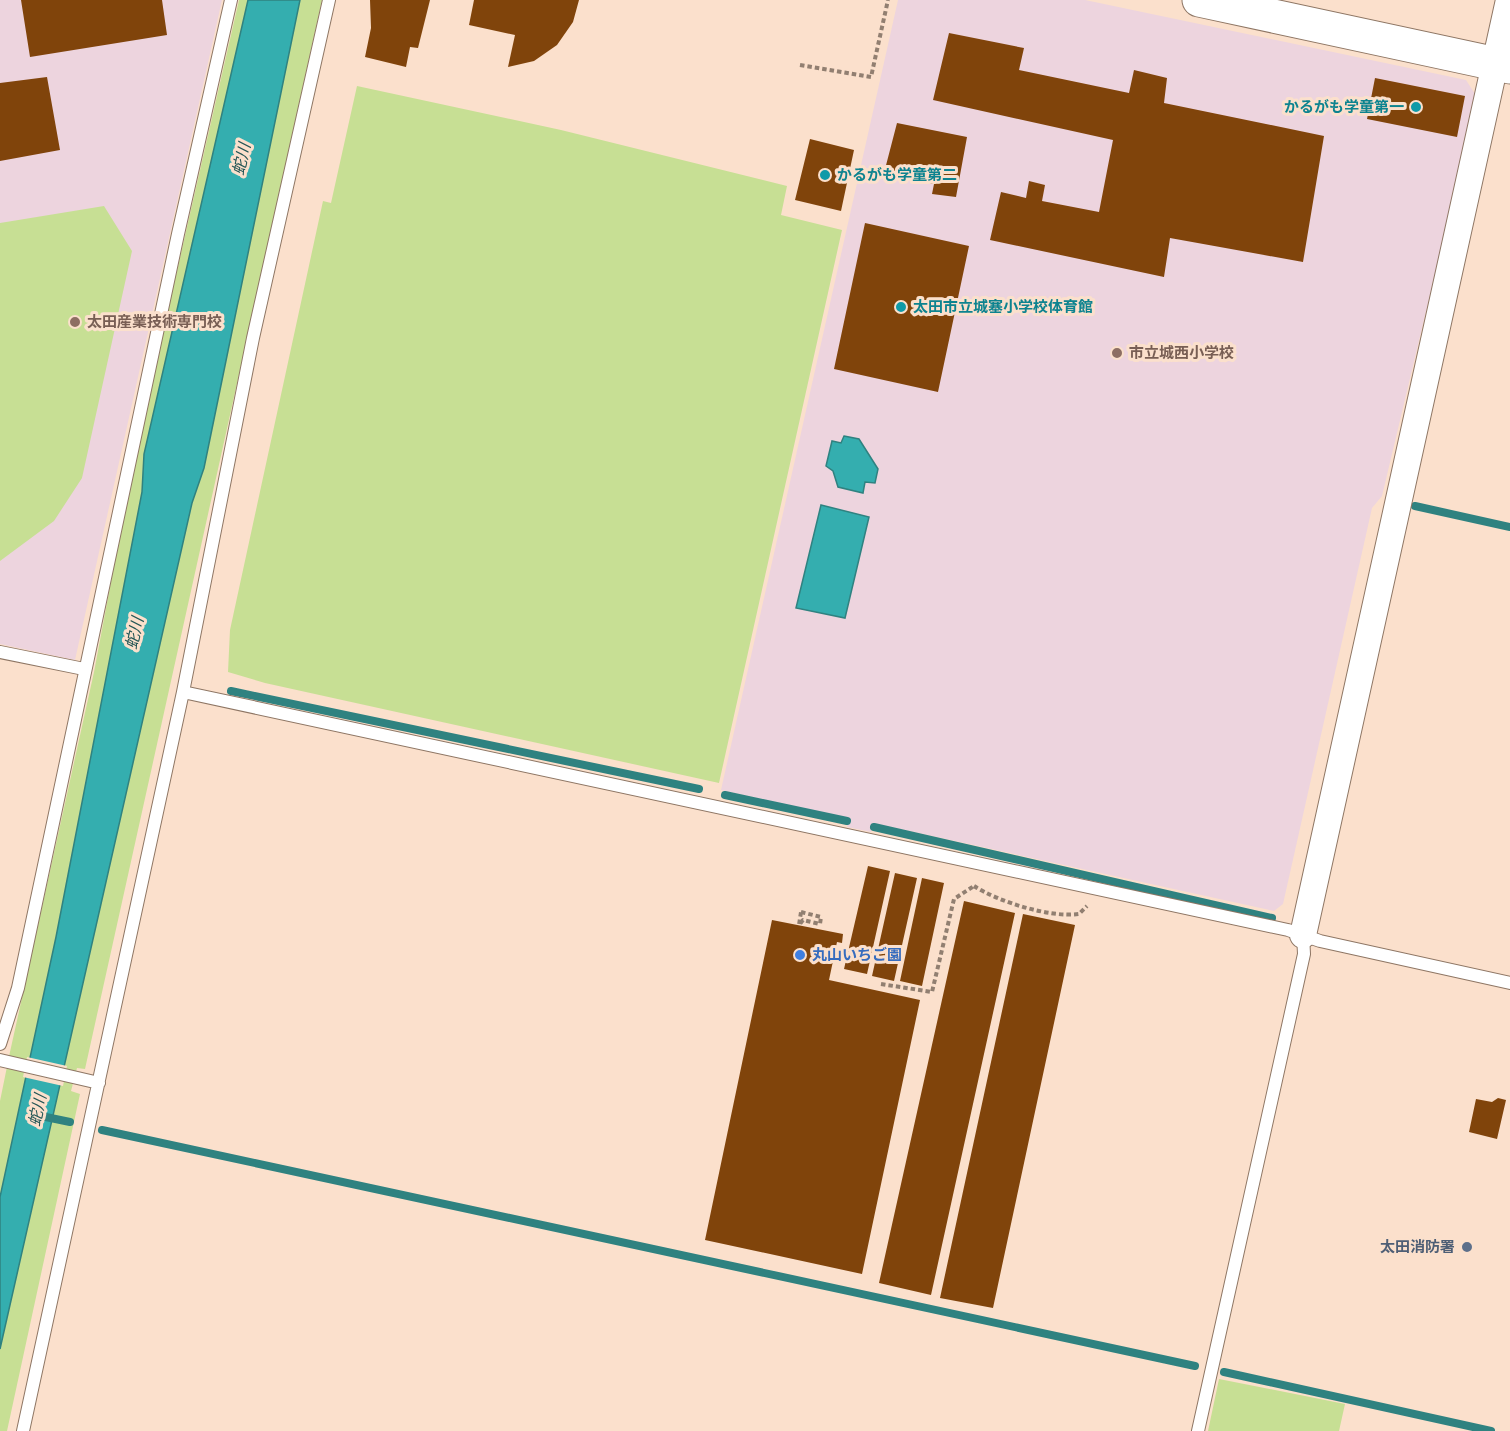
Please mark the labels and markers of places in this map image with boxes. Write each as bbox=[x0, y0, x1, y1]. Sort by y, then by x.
place label: かるがも学童第一 bbox=[1284, 96, 1404, 117]
marker: かるがも学童第一 bbox=[1409, 100, 1423, 114]
place label: かるがも学童第二 bbox=[837, 164, 957, 185]
marker: かるがも学童第二 bbox=[818, 168, 832, 182]
place label: 太田市立城塞小学校体育館 bbox=[913, 296, 1093, 317]
marker: 太田市立城塞小学校体育館 bbox=[894, 300, 908, 314]
place label: 太田産業技術専門校 bbox=[87, 311, 222, 332]
marker: 太田産業技術専門校 bbox=[68, 315, 82, 329]
place label: 市立城西小学校 bbox=[1129, 342, 1234, 363]
marker: 市立城西小学校 bbox=[1110, 346, 1124, 360]
place label: 丸山いちご園 bbox=[812, 944, 902, 965]
marker: 丸山いちご園 bbox=[793, 948, 807, 962]
place label: 太田消防署 bbox=[1380, 1236, 1455, 1257]
marker: 太田消防署 bbox=[1460, 1240, 1474, 1254]

